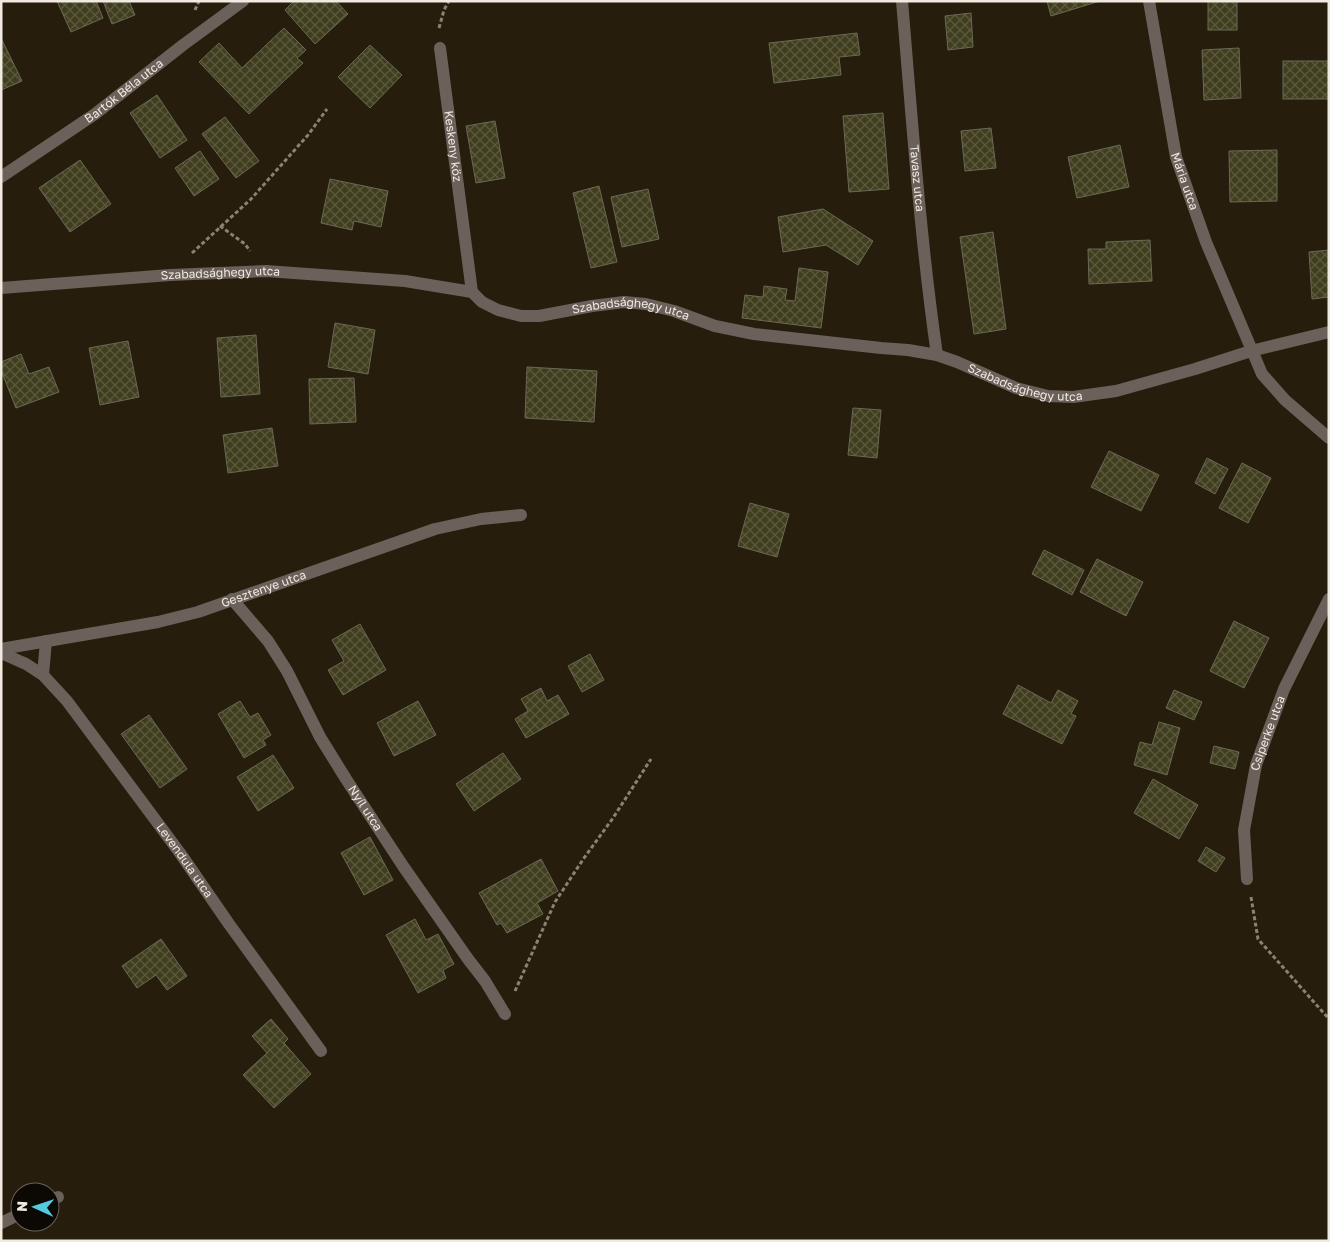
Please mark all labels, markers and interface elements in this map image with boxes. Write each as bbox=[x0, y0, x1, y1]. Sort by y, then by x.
street label: Bartók Béla utca bbox=[81, 55, 166, 126]
street label: Keskeny köz bbox=[441, 110, 465, 183]
street label: Tavasz utca bbox=[907, 144, 928, 212]
street label: Mária utca bbox=[1168, 150, 1202, 212]
street label: Szabadsághegy utca bbox=[160, 263, 281, 283]
street label: Szabadsághegy utca bbox=[571, 294, 692, 323]
street label: Szabadsághegy utca bbox=[966, 360, 1083, 404]
street label: Gesztenye utca bbox=[219, 567, 308, 610]
street label: Csiperke utca bbox=[1247, 694, 1288, 772]
street label: Nyíl utca bbox=[345, 782, 386, 834]
street label: Levendula utca bbox=[153, 820, 216, 900]
north arrow bbox=[10, 1182, 60, 1232]
text: N bbox=[13, 1201, 30, 1212]

